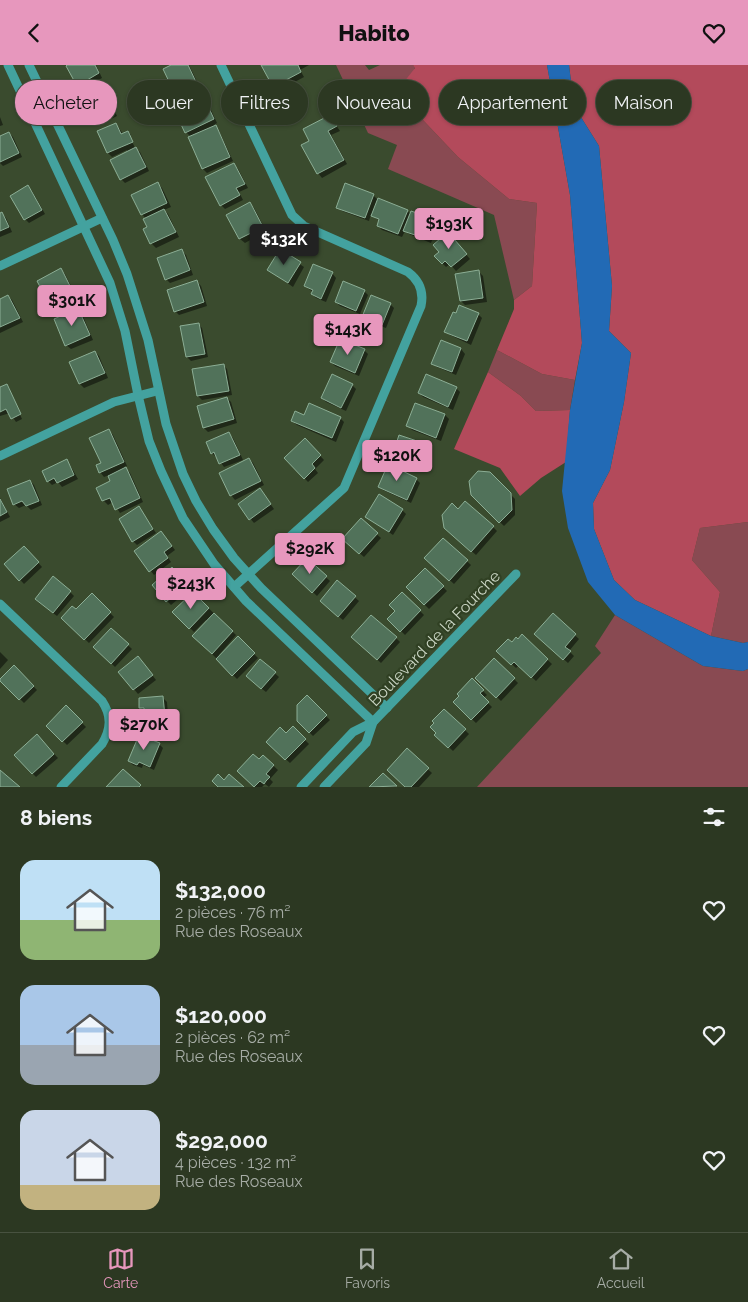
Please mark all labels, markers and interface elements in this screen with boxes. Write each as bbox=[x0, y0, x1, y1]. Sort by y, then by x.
icon: back bbox=[20, 19, 48, 47]
icon: heart bbox=[700, 19, 728, 47]
text: Habito bbox=[338, 20, 410, 46]
chip: Acheter bbox=[15, 80, 117, 125]
chip: Louer bbox=[127, 80, 211, 125]
chip: Filtres bbox=[221, 80, 308, 125]
chip: Nouveau bbox=[318, 80, 429, 125]
chip: Appartement bbox=[439, 80, 586, 125]
chip: Maison bbox=[596, 80, 691, 125]
pin: $193K bbox=[414, 207, 484, 250]
text: $193K bbox=[425, 214, 473, 233]
pin: $132K bbox=[249, 223, 319, 266]
text: $132K bbox=[261, 230, 307, 249]
pin: $301K bbox=[37, 285, 107, 327]
text: $301K bbox=[48, 291, 96, 310]
pin: $143K bbox=[313, 313, 383, 356]
text: $143K bbox=[325, 320, 371, 339]
pin: $120K bbox=[362, 439, 432, 482]
text: $120K bbox=[373, 446, 421, 465]
pin: $292K bbox=[275, 533, 345, 575]
text: $292K bbox=[286, 539, 334, 558]
pin: $243K bbox=[156, 567, 226, 610]
street label: Boulevard de la Fourche bbox=[365, 567, 504, 710]
text: $243K bbox=[167, 574, 215, 593]
pin: $270K bbox=[109, 709, 179, 751]
text: $270K bbox=[120, 715, 168, 734]
icon: filters bbox=[700, 803, 728, 831]
text: 8 biens bbox=[20, 805, 92, 830]
text: $132,000 bbox=[175, 878, 266, 903]
icon: home bbox=[60, 880, 120, 940]
icon: heart bbox=[700, 896, 728, 924]
text: 2 pièces · 76 m² bbox=[175, 903, 290, 922]
text: Rue des Roseaux bbox=[175, 922, 303, 941]
text: $120,000 bbox=[175, 1003, 267, 1028]
icon: home bbox=[60, 1005, 120, 1065]
icon: heart bbox=[700, 1021, 728, 1049]
text: 2 pièces · 62 m² bbox=[175, 1028, 290, 1047]
text: Rue des Roseaux bbox=[175, 1047, 303, 1066]
text: $292,000 bbox=[175, 1128, 268, 1153]
icon: home bbox=[60, 1130, 120, 1190]
icon: heart bbox=[700, 1146, 728, 1174]
text: 4 pièces · 132 m² bbox=[175, 1153, 296, 1172]
text: Rue des Roseaux bbox=[175, 1172, 303, 1191]
tab: Carte bbox=[103, 1245, 138, 1291]
tab: Favoris bbox=[345, 1245, 390, 1291]
tab: Accueil bbox=[597, 1245, 645, 1291]

